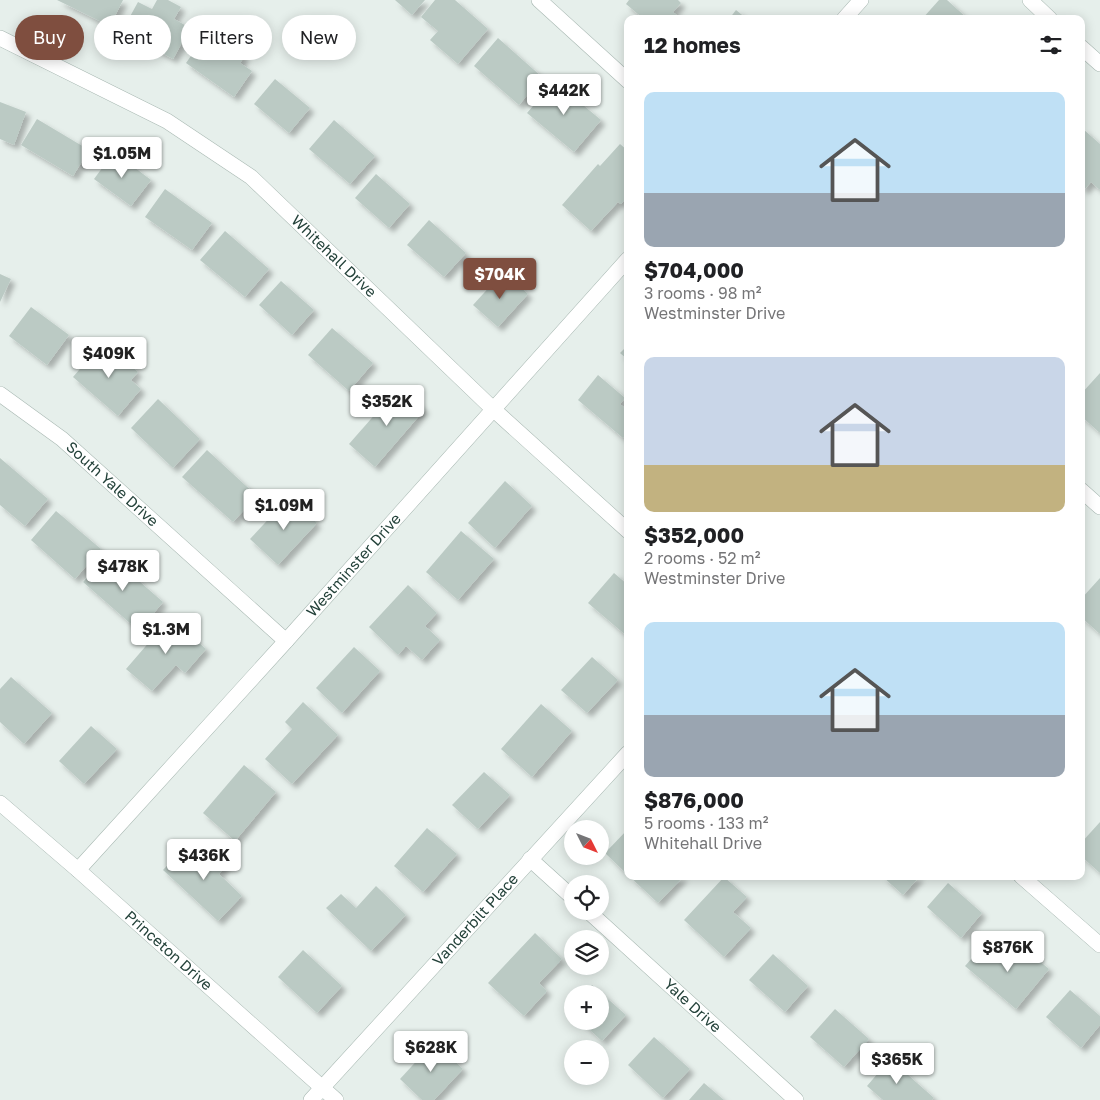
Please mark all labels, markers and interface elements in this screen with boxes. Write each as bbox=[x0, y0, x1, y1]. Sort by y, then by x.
chip: Buy bbox=[15, 15, 84, 60]
chip: Rent bbox=[94, 15, 171, 60]
chip: Filters bbox=[181, 15, 272, 60]
chip: New bbox=[282, 15, 356, 60]
icon: filters bbox=[1037, 31, 1065, 59]
text: 12 homes bbox=[644, 32, 741, 58]
pin: $442K bbox=[529, 74, 599, 116]
text: $442K bbox=[538, 80, 590, 100]
icon: home bbox=[810, 125, 900, 215]
pin: $1.05M bbox=[81, 136, 163, 179]
text: $1.05M bbox=[93, 143, 151, 163]
street label: Whitehall Drive bbox=[288, 211, 381, 301]
text: $704,000 bbox=[644, 257, 744, 283]
pin: $704K bbox=[465, 258, 535, 300]
text: $704K bbox=[474, 264, 526, 284]
text: 3 rooms · 98 m² bbox=[644, 283, 761, 303]
text: Westminster Drive bbox=[644, 303, 785, 323]
pin: $409K bbox=[74, 336, 144, 379]
text: $409K bbox=[83, 343, 135, 363]
pin: $352K bbox=[352, 384, 422, 427]
icon: home bbox=[810, 390, 900, 480]
text: $352K bbox=[361, 391, 413, 411]
street label: South Yale Drive bbox=[63, 437, 163, 530]
pin: $1.09M bbox=[243, 488, 325, 531]
text: $1.09M bbox=[255, 495, 313, 515]
street label: Westminster Drive bbox=[302, 509, 404, 620]
text: $352,000 bbox=[644, 522, 744, 548]
text: 2 rooms · 52 m² bbox=[644, 548, 760, 568]
pin: $478K bbox=[88, 550, 158, 592]
text: $478K bbox=[97, 556, 149, 576]
text: Westminster Drive bbox=[644, 568, 785, 588]
pin: $1.3M bbox=[131, 612, 201, 655]
text: $1.3M bbox=[142, 619, 190, 639]
icon: home bbox=[810, 655, 900, 745]
text: $876,000 bbox=[644, 787, 744, 813]
text: 5 rooms · 133 m² bbox=[644, 813, 768, 833]
north arrow bbox=[564, 820, 609, 865]
map controls bbox=[564, 820, 609, 1085]
text: Whitehall Drive bbox=[644, 833, 762, 853]
pin: $436K bbox=[169, 838, 239, 881]
text: $436K bbox=[178, 845, 230, 865]
street label: Vanderbilt Place bbox=[428, 869, 522, 969]
button: locate bbox=[564, 875, 609, 920]
street label: Princeton Drive bbox=[122, 906, 217, 994]
button: layers bbox=[564, 930, 609, 975]
pin: $876K bbox=[973, 930, 1043, 973]
text: $876K bbox=[982, 937, 1034, 957]
street label: Yale Drive bbox=[661, 974, 726, 1036]
button: + bbox=[564, 985, 609, 1030]
pin: $628K bbox=[396, 1030, 466, 1073]
text: $628K bbox=[405, 1037, 457, 1057]
button: − bbox=[564, 1040, 609, 1085]
pin: $365K bbox=[862, 1042, 932, 1085]
text: $365K bbox=[871, 1049, 923, 1069]

